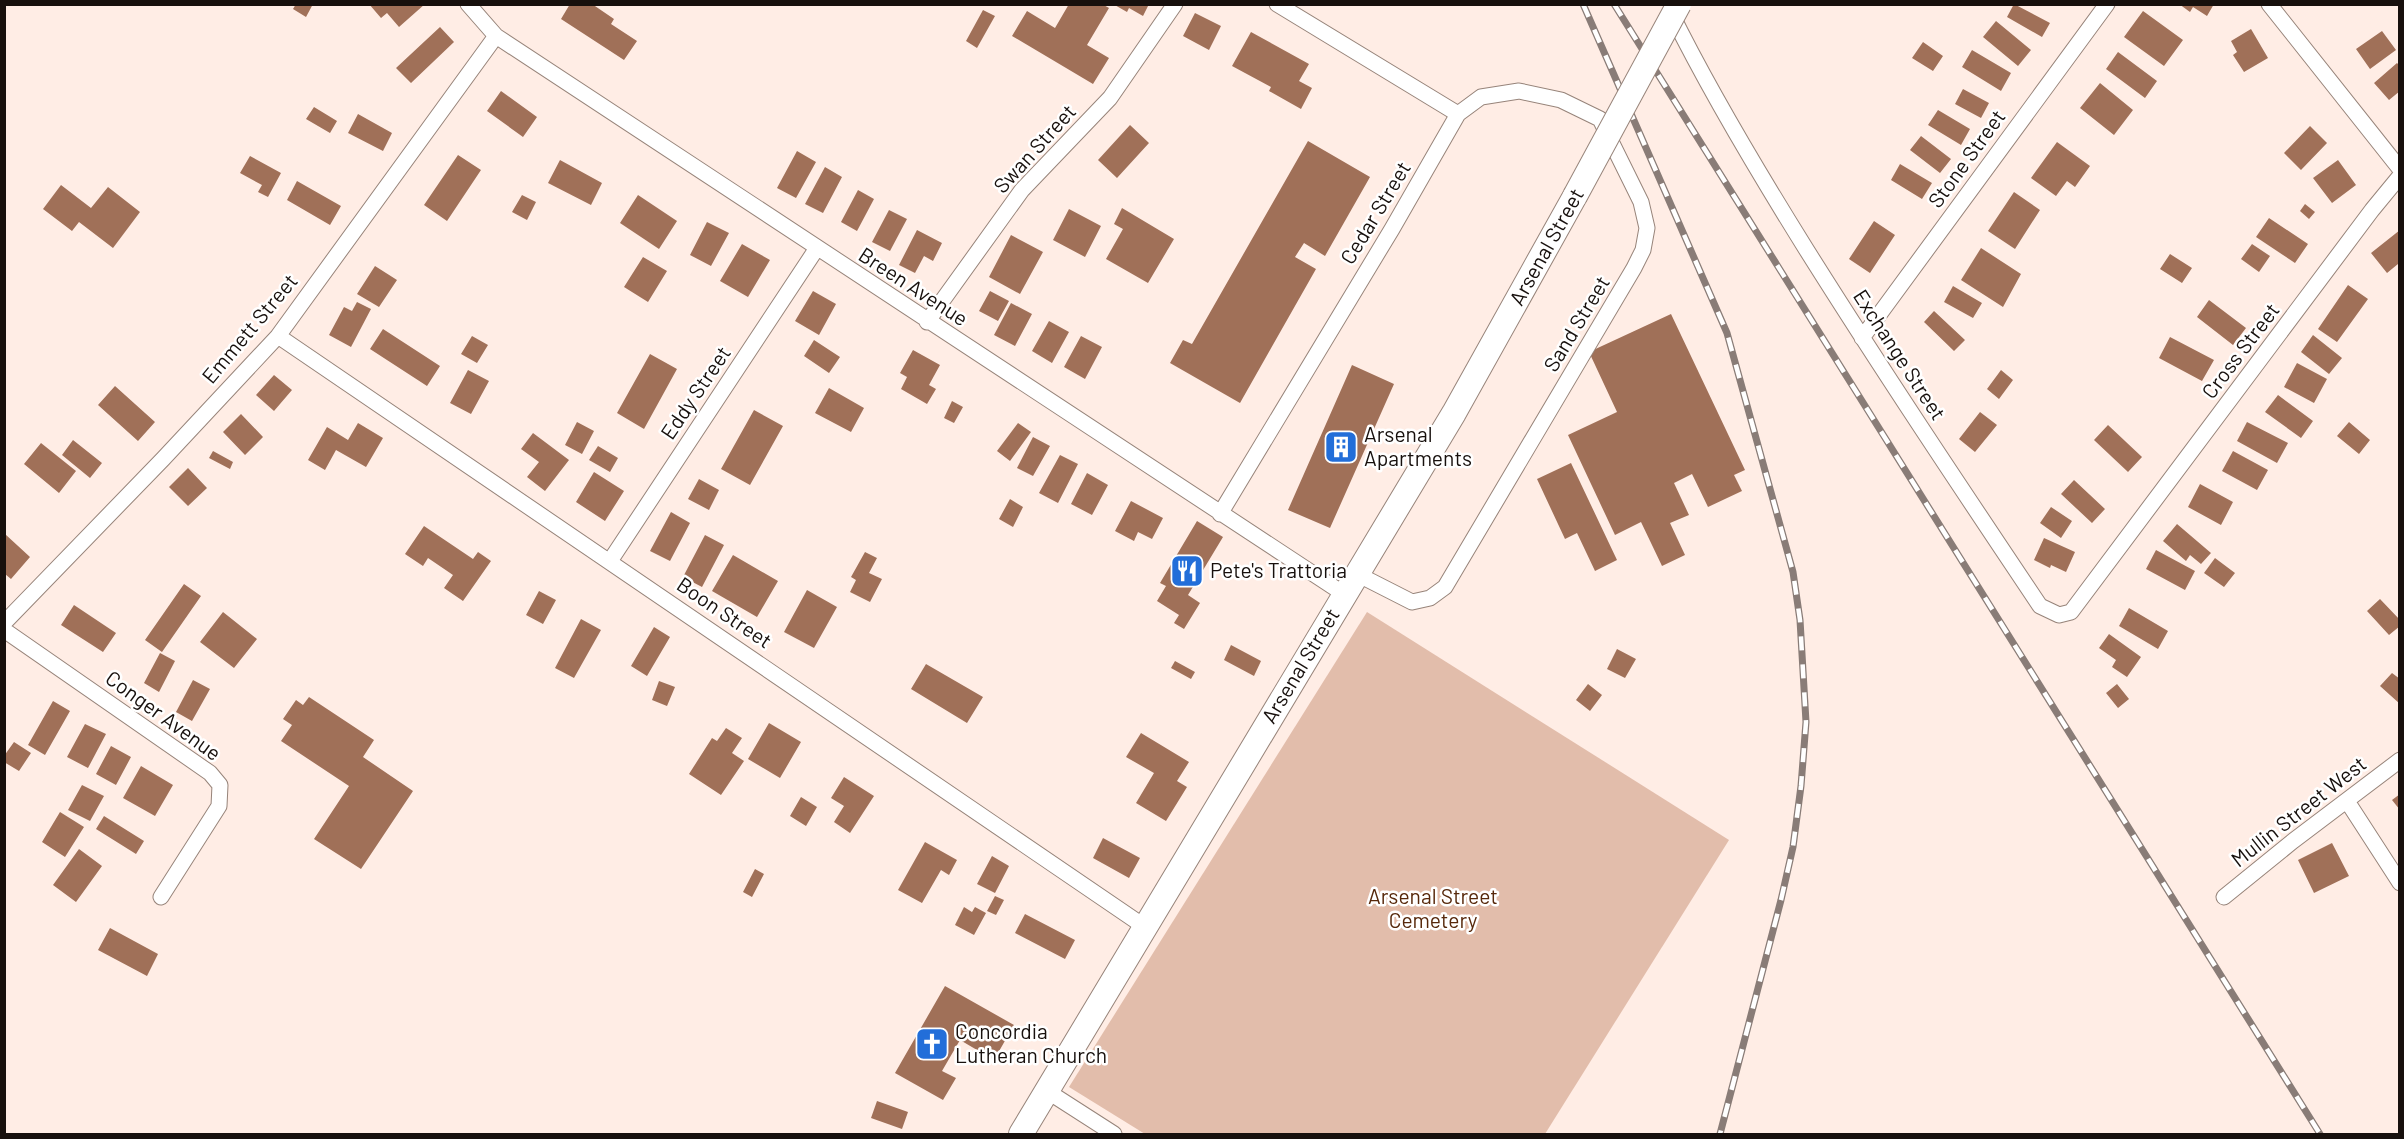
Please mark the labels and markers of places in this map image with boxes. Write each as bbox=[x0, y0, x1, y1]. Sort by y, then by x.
place label: Arsenal Apartments bbox=[1364, 421, 1472, 470]
building icon: Arsenal Apartments bbox=[1323, 429, 1359, 465]
restaurant icon: Pete's Trattoria bbox=[1169, 553, 1205, 589]
place label: Pete's Trattoria bbox=[1210, 557, 1347, 582]
place label: Concordia Lutheran Church bbox=[955, 1018, 1107, 1067]
church icon: Concordia Lutheran Church bbox=[914, 1026, 950, 1062]

